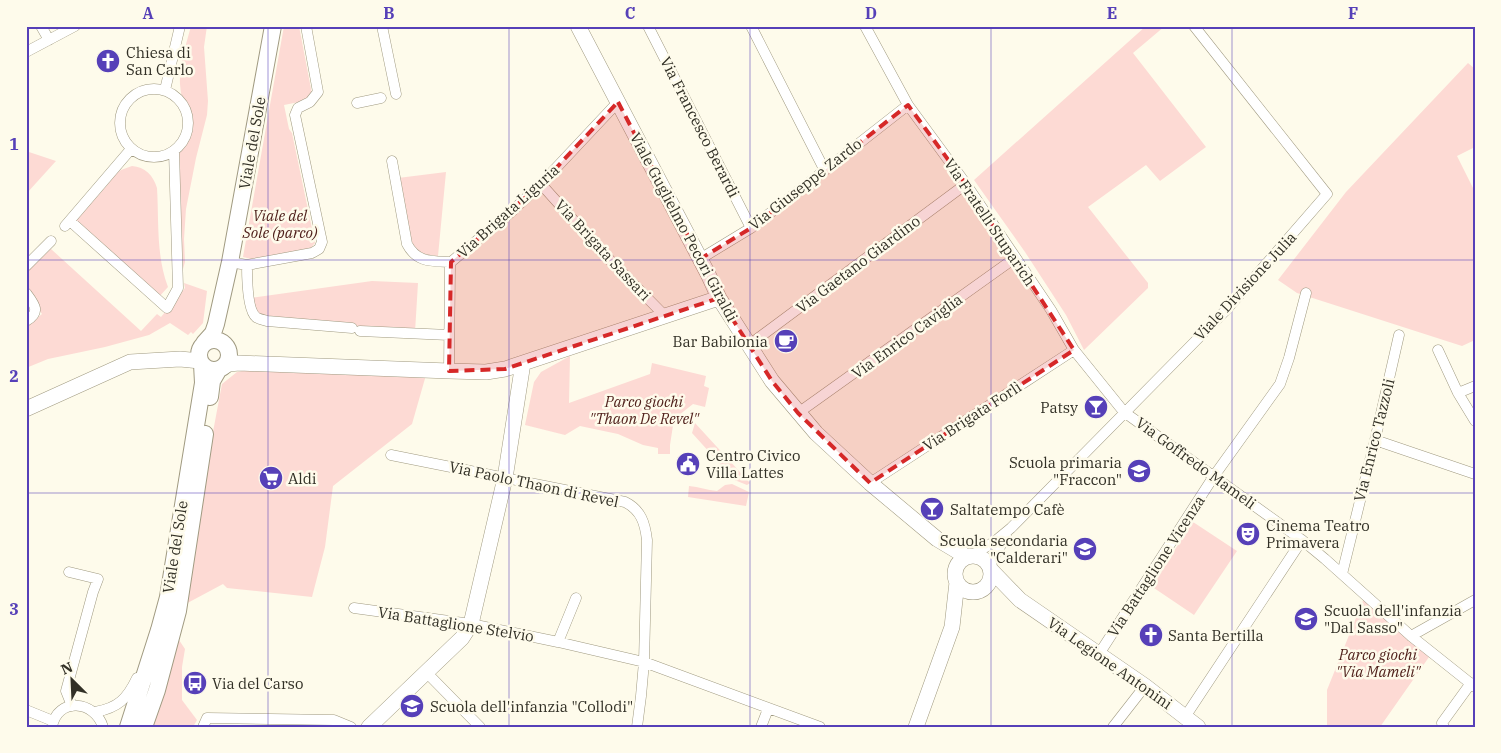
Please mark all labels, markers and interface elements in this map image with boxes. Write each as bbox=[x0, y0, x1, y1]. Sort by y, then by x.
text: A bbox=[142, 3, 154, 23]
text: B bbox=[383, 3, 395, 23]
text: C bbox=[625, 3, 635, 23]
text: D bbox=[865, 3, 877, 23]
text: E bbox=[1107, 3, 1117, 23]
text: F bbox=[1348, 3, 1358, 23]
place label: Chiesa di San Carlo bbox=[126, 43, 193, 79]
church icon: Chiesa di San Carlo bbox=[95, 48, 121, 74]
street label: Via Francesco Berardi bbox=[656, 53, 744, 201]
street label: Viale del Sole bbox=[235, 95, 269, 191]
street label: Viale Guglielmo Pecori Giraldi bbox=[626, 129, 742, 325]
text: 1 bbox=[9, 134, 19, 154]
street label: Via Giuseppe Zardo bbox=[745, 134, 865, 234]
street label: Via Fratelli Stuparich bbox=[940, 155, 1040, 289]
street label: Via Brigata Liguria bbox=[453, 160, 563, 262]
street label: Via Brigata Sassari bbox=[551, 195, 655, 305]
park label: Viale del Sole (parco) bbox=[242, 206, 318, 242]
street label: Via Gaetano Giardino bbox=[792, 211, 924, 317]
street label: Viale Divisione Julia bbox=[1190, 228, 1300, 344]
street label: Via Enrico Caviglia bbox=[848, 290, 966, 382]
cafe icon: Bar Babilonia bbox=[773, 328, 799, 354]
place label: Bar Babilonia bbox=[672, 332, 768, 351]
text: 2 bbox=[9, 366, 19, 386]
street label: Via Enrico Tazzoli bbox=[1350, 376, 1399, 504]
street label: Via Brigata Forlì bbox=[919, 377, 1025, 455]
park label: Parco giochi "Thaon De Revel" bbox=[589, 392, 700, 428]
bar icon: Patsy bbox=[1083, 394, 1109, 420]
place label: Patsy bbox=[1040, 398, 1078, 417]
street label: Via Goffredo Mameli bbox=[1132, 413, 1260, 513]
place label: Centro Civico Villa Lattes bbox=[706, 446, 800, 482]
public building icon: Centro Civico Villa Lattes bbox=[675, 451, 701, 477]
place label: Scuola primaria "Fraccon" bbox=[1009, 453, 1122, 489]
street label: Via Paolo Thaon di Revel bbox=[448, 457, 620, 511]
school or university icon: Scuola primaria "Fraccon" bbox=[1126, 458, 1152, 484]
supermarket icon: Aldi bbox=[258, 465, 284, 491]
place label: Aldi bbox=[288, 469, 317, 488]
street label: Via Battaglione Vicenza bbox=[1103, 492, 1209, 640]
bar icon: Saltatempo Cafè bbox=[919, 496, 945, 522]
street label: Viale del Sole bbox=[158, 499, 192, 595]
place label: Saltatempo Cafè bbox=[950, 500, 1065, 519]
place label: Cinema Teatro Primavera bbox=[1266, 516, 1370, 552]
theatre icon: Cinema Teatro Primavera bbox=[1235, 521, 1261, 547]
place label: Scuola secondaria "Calderari" bbox=[940, 531, 1068, 567]
school or university icon: Scuola secondaria "Calderari" bbox=[1072, 536, 1098, 562]
text: 3 bbox=[9, 599, 19, 619]
place label: Scuola dell'infanzia "Dal Sasso" bbox=[1324, 601, 1462, 637]
street label: Via Battaglione Stelvio bbox=[377, 602, 535, 646]
school or university icon: Scuola dell'infanzia "Dal Sasso" bbox=[1293, 606, 1319, 632]
street label: Via Legione Antonini bbox=[1044, 613, 1176, 713]
church icon: Santa Bertilla bbox=[1138, 622, 1164, 648]
place label: Santa Bertilla bbox=[1168, 626, 1264, 645]
park label: Parco giochi "Via Mameli" bbox=[1336, 645, 1421, 681]
north arrow bbox=[48, 656, 98, 706]
text: N bbox=[58, 658, 75, 679]
bus stop icon: Via del Carso bbox=[182, 670, 208, 696]
place label: Via del Carso bbox=[212, 674, 303, 693]
school or university icon: Scuola dell'infanzia "Collodi" bbox=[399, 693, 425, 719]
place label: Scuola dell'infanzia "Collodi" bbox=[430, 697, 633, 716]

